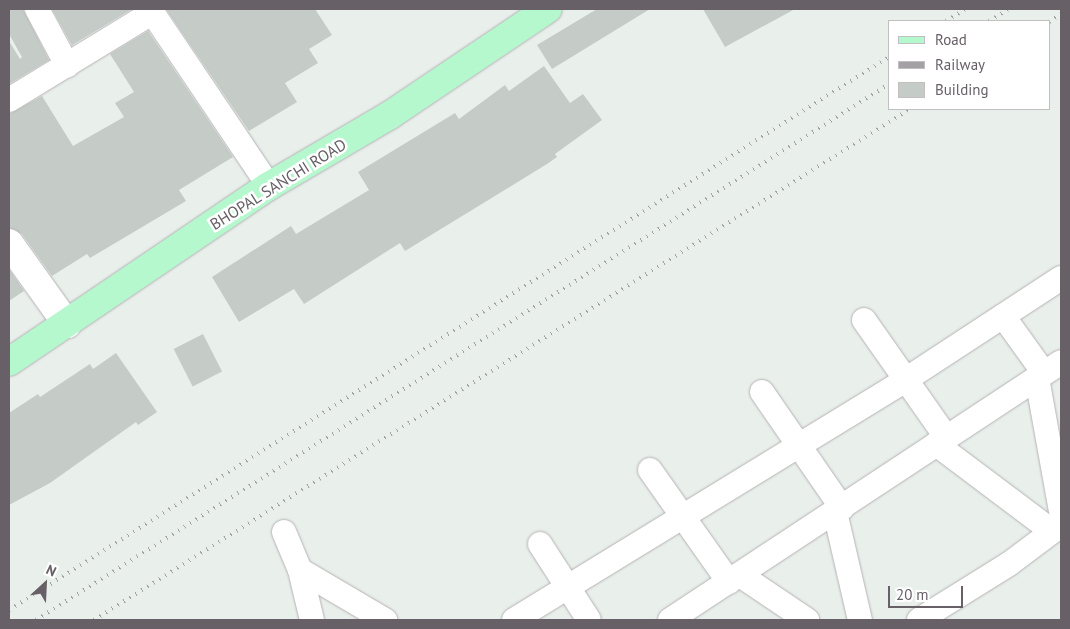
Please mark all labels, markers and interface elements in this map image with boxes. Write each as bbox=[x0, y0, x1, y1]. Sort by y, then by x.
legend bbox=[888, 20, 1050, 110]
text: Road bbox=[935, 30, 967, 49]
text: Railway bbox=[935, 55, 985, 74]
text: Building bbox=[935, 80, 989, 99]
street label: BHOPAL SANCHI ROAD bbox=[206, 134, 350, 234]
north arrow bbox=[20, 559, 70, 609]
text: N bbox=[43, 560, 59, 581]
scale bar bbox=[890, 576, 965, 608]
text: 20 m bbox=[896, 585, 929, 604]

